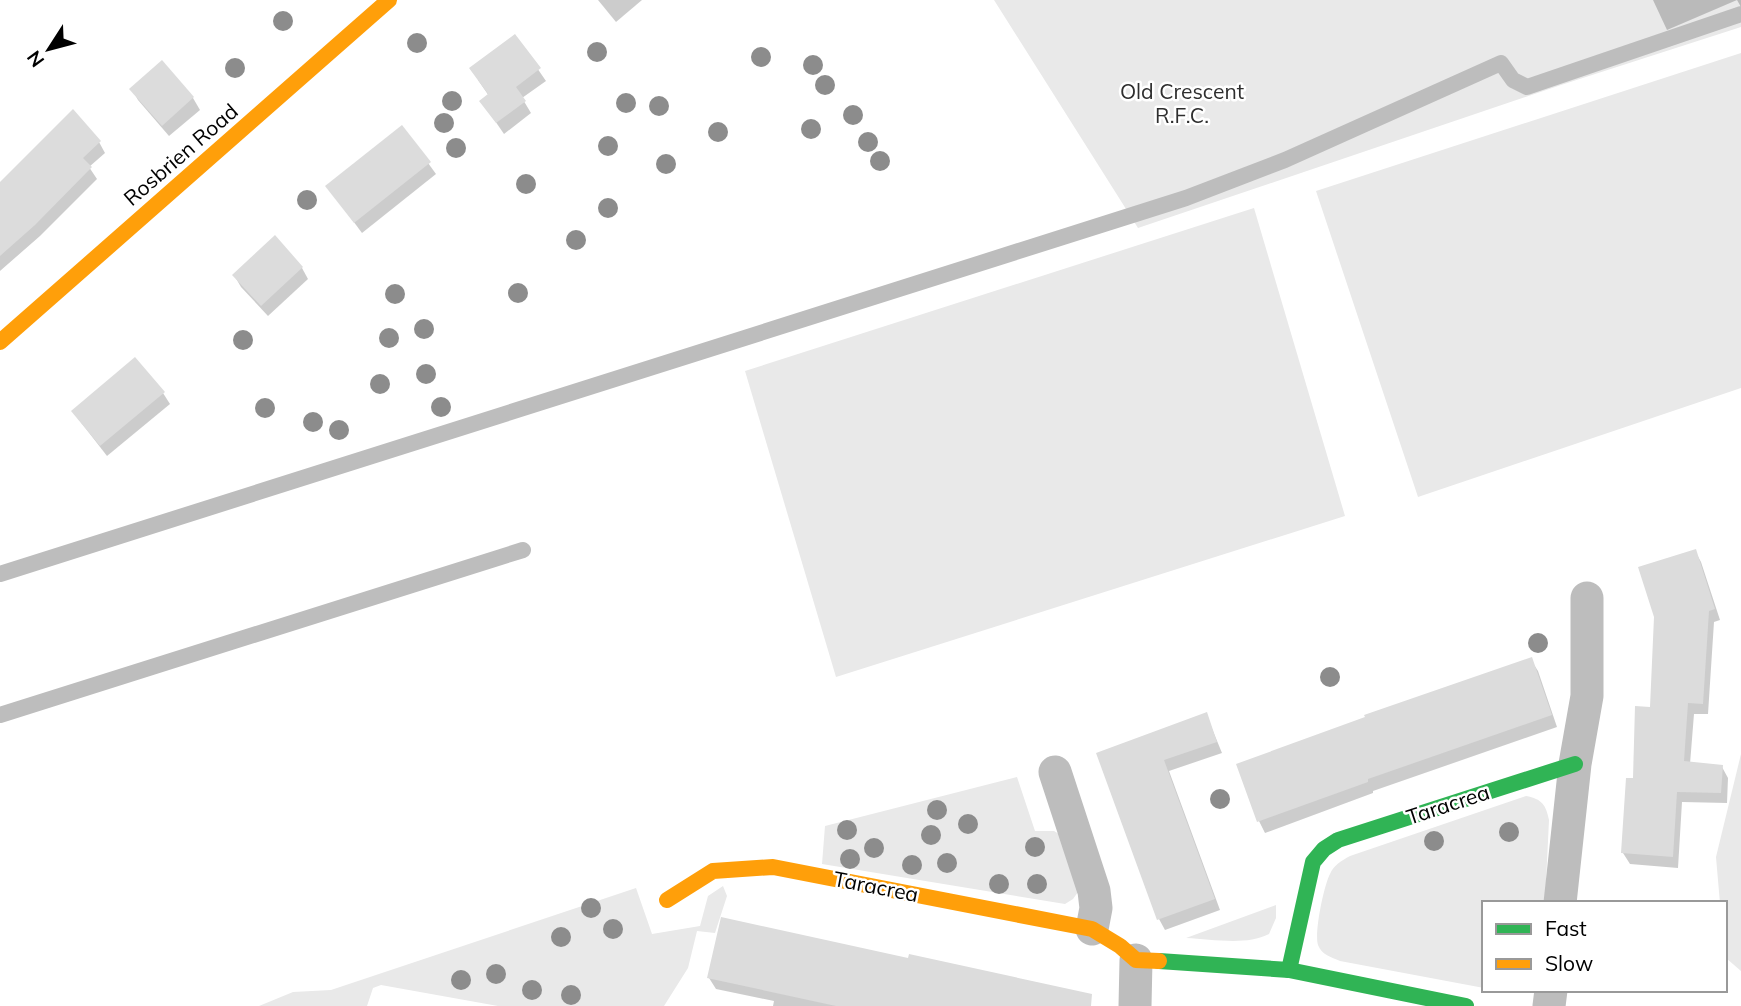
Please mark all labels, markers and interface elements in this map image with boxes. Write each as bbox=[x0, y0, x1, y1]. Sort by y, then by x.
north arrow bbox=[14, 14, 84, 84]
text: N bbox=[21, 46, 49, 72]
park label: Old Crescent R.F.C. bbox=[1120, 78, 1244, 128]
street label: Rosbrien Road bbox=[118, 98, 243, 211]
street label: Taracrea bbox=[1403, 778, 1492, 830]
street label: Taracrea bbox=[832, 865, 921, 907]
legend bbox=[1482, 901, 1727, 992]
text: Fast bbox=[1545, 915, 1587, 941]
text: Slow bbox=[1545, 950, 1593, 976]

